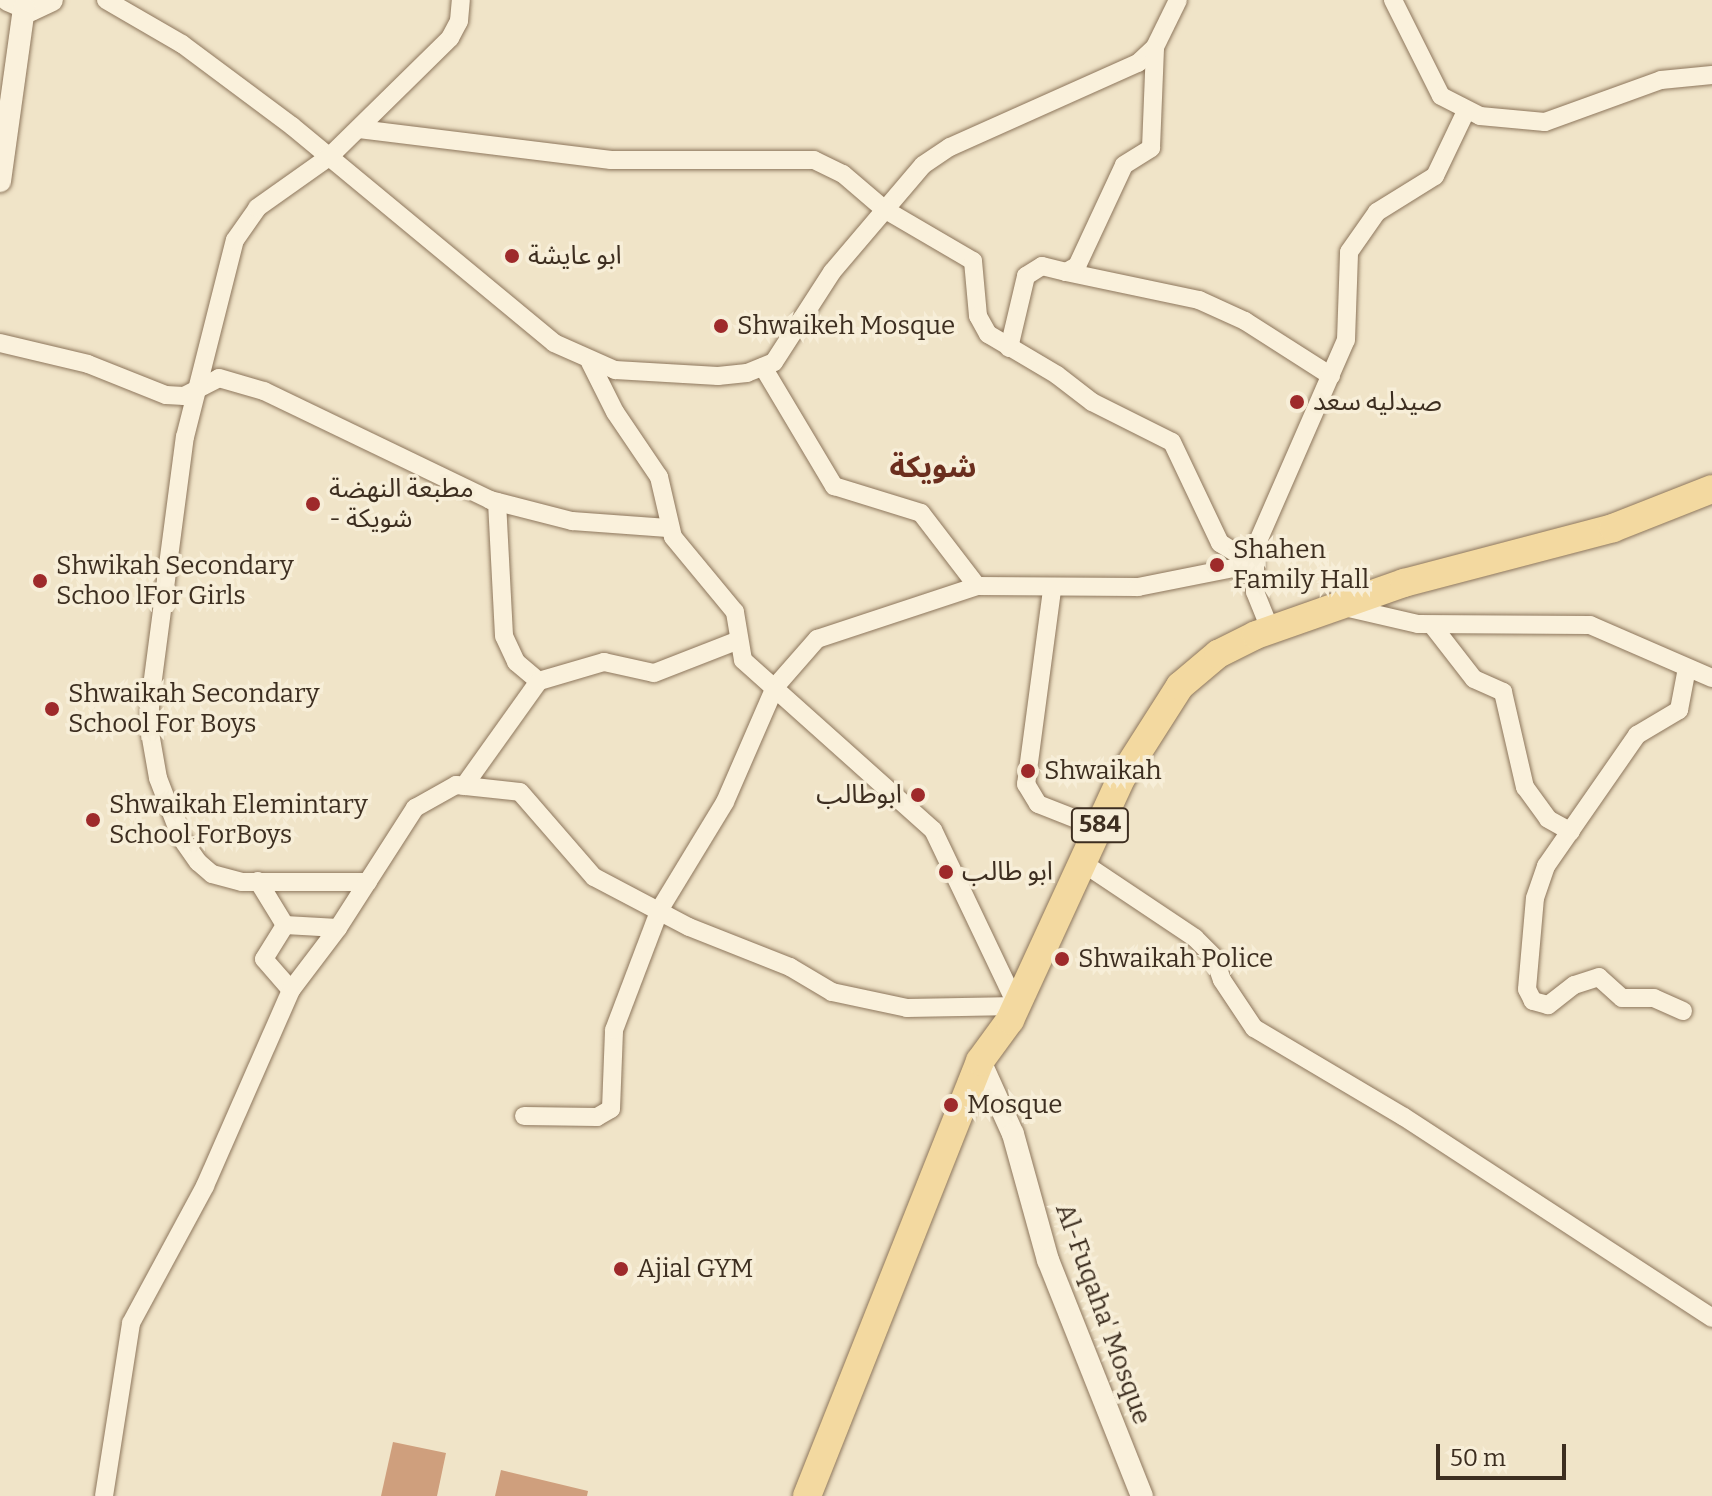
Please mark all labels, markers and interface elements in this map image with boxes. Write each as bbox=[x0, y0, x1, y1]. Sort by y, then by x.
place label: ابو عايشة bbox=[528, 240, 622, 272]
marker: ابو عايشة bbox=[503, 247, 521, 265]
place label: Shwaikeh Mosque bbox=[737, 310, 955, 342]
marker: Shwaikeh Mosque bbox=[712, 317, 730, 335]
place label: صيدليه سعد bbox=[1313, 386, 1442, 418]
marker: صيدليه سعد bbox=[1288, 393, 1306, 411]
district label: شويكة bbox=[890, 449, 976, 485]
place label: مطبعة النهضة - شويكة bbox=[329, 473, 474, 534]
marker: مطبعة النهضة - شويكة bbox=[304, 495, 322, 513]
place label: Shahen Family Hall bbox=[1233, 534, 1369, 596]
place label: Shwikah Secondary Schoo lFor Girls bbox=[56, 550, 294, 612]
marker: Shahen Family Hall bbox=[1208, 556, 1226, 574]
marker: Shwikah Secondary Schoo lFor Girls bbox=[31, 572, 49, 590]
place label: Shwaikah Secondary School For Boys bbox=[68, 678, 320, 740]
marker: Shwaikah Secondary School For Boys bbox=[43, 700, 61, 718]
place label: Shwaikah bbox=[1044, 755, 1162, 787]
marker: Shwaikah bbox=[1019, 762, 1037, 780]
place label: ابوطالب bbox=[816, 779, 902, 811]
marker: ابوطالب bbox=[909, 786, 927, 804]
place label: Shwaikah Elemintary School ForBoys bbox=[109, 789, 368, 850]
road number: 584 bbox=[1070, 805, 1130, 845]
marker: Shwaikah Elemintary School ForBoys bbox=[84, 811, 102, 829]
place label: ابو طالب bbox=[962, 856, 1053, 888]
marker: ابو طالب bbox=[937, 863, 955, 881]
place label: Shwaikah Police bbox=[1078, 943, 1273, 975]
marker: Shwaikah Police bbox=[1053, 950, 1071, 968]
place label: Mosque bbox=[967, 1089, 1062, 1121]
marker: Mosque bbox=[942, 1096, 960, 1114]
street label: Al-Fuqaha' Mosque bbox=[1049, 1199, 1157, 1429]
place label: Ajial GYM bbox=[637, 1253, 753, 1285]
marker: Ajial GYM bbox=[612, 1260, 630, 1278]
scale bar bbox=[1440, 1428, 1570, 1478]
text: 50 m bbox=[1450, 1444, 1506, 1472]

